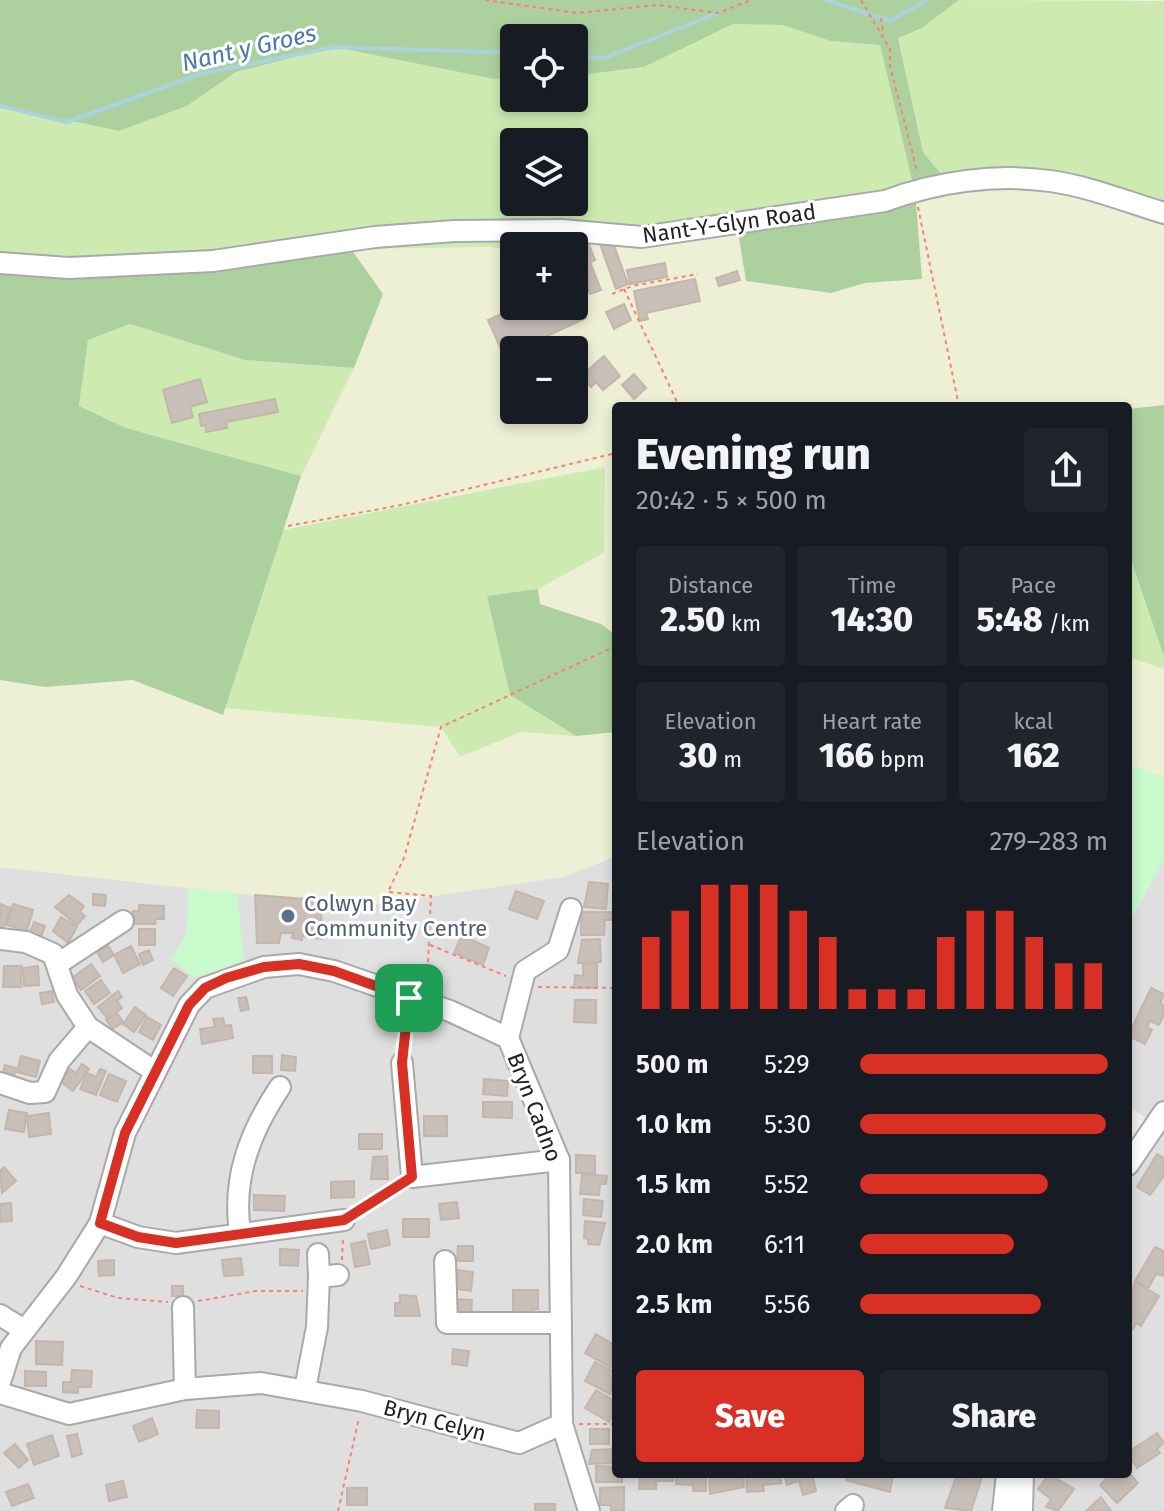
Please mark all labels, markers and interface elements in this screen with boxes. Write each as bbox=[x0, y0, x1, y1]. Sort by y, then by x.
water label: Nant y Groes bbox=[179, 19, 319, 77]
map controls bbox=[500, 24, 588, 424]
button: locate bbox=[500, 24, 588, 112]
button: layers bbox=[500, 128, 588, 216]
street label: Nant-Y-Glyn Road bbox=[641, 198, 817, 249]
button: + bbox=[500, 232, 588, 320]
button: − bbox=[500, 336, 588, 424]
text: Evening run bbox=[636, 428, 871, 481]
button: share bbox=[1024, 428, 1108, 512]
text: 20:42 · 5 × 500 m bbox=[636, 485, 827, 516]
text: Distance bbox=[668, 572, 753, 599]
text: Time bbox=[848, 572, 896, 599]
text: Pace bbox=[1011, 572, 1056, 599]
text: 2.50 bbox=[660, 599, 725, 640]
text: 14:30 bbox=[831, 599, 913, 640]
text: 5:48 bbox=[977, 599, 1043, 640]
text: km bbox=[725, 610, 761, 637]
text: /km bbox=[1043, 610, 1090, 637]
text: Elevation bbox=[665, 708, 757, 735]
text: Heart rate bbox=[822, 708, 922, 735]
text: kcal bbox=[1014, 708, 1053, 735]
text: 30 bbox=[679, 735, 717, 776]
text: 166 bbox=[819, 735, 874, 776]
text: 162 bbox=[1007, 735, 1060, 776]
text: m bbox=[717, 746, 742, 773]
text: bpm bbox=[874, 746, 925, 773]
text: Elevation bbox=[636, 826, 745, 857]
text: 279–283 m bbox=[989, 826, 1108, 857]
place label: Colwyn Bay Community Centre bbox=[304, 890, 487, 942]
marker: Colwyn Bay Community Centre bbox=[279, 907, 297, 925]
pin bbox=[375, 964, 443, 1032]
icon: arrive bbox=[387, 976, 431, 1020]
street label: Bryn Cadno bbox=[501, 1049, 568, 1165]
text: 500 m bbox=[636, 1049, 709, 1080]
text: 5:29 bbox=[764, 1049, 810, 1080]
text: 1.0 km bbox=[636, 1109, 712, 1140]
text: 5:30 bbox=[764, 1109, 811, 1140]
text: 1.5 km bbox=[636, 1169, 711, 1200]
text: 5:52 bbox=[764, 1169, 809, 1200]
text: 2.0 km bbox=[636, 1229, 713, 1260]
text: 6:11 bbox=[764, 1229, 805, 1260]
text: 2.5 km bbox=[636, 1289, 712, 1320]
text: 5:56 bbox=[764, 1289, 810, 1320]
button: Save bbox=[636, 1370, 864, 1462]
button: Share bbox=[880, 1370, 1108, 1462]
street label: Bryn Celyn bbox=[381, 1394, 489, 1447]

